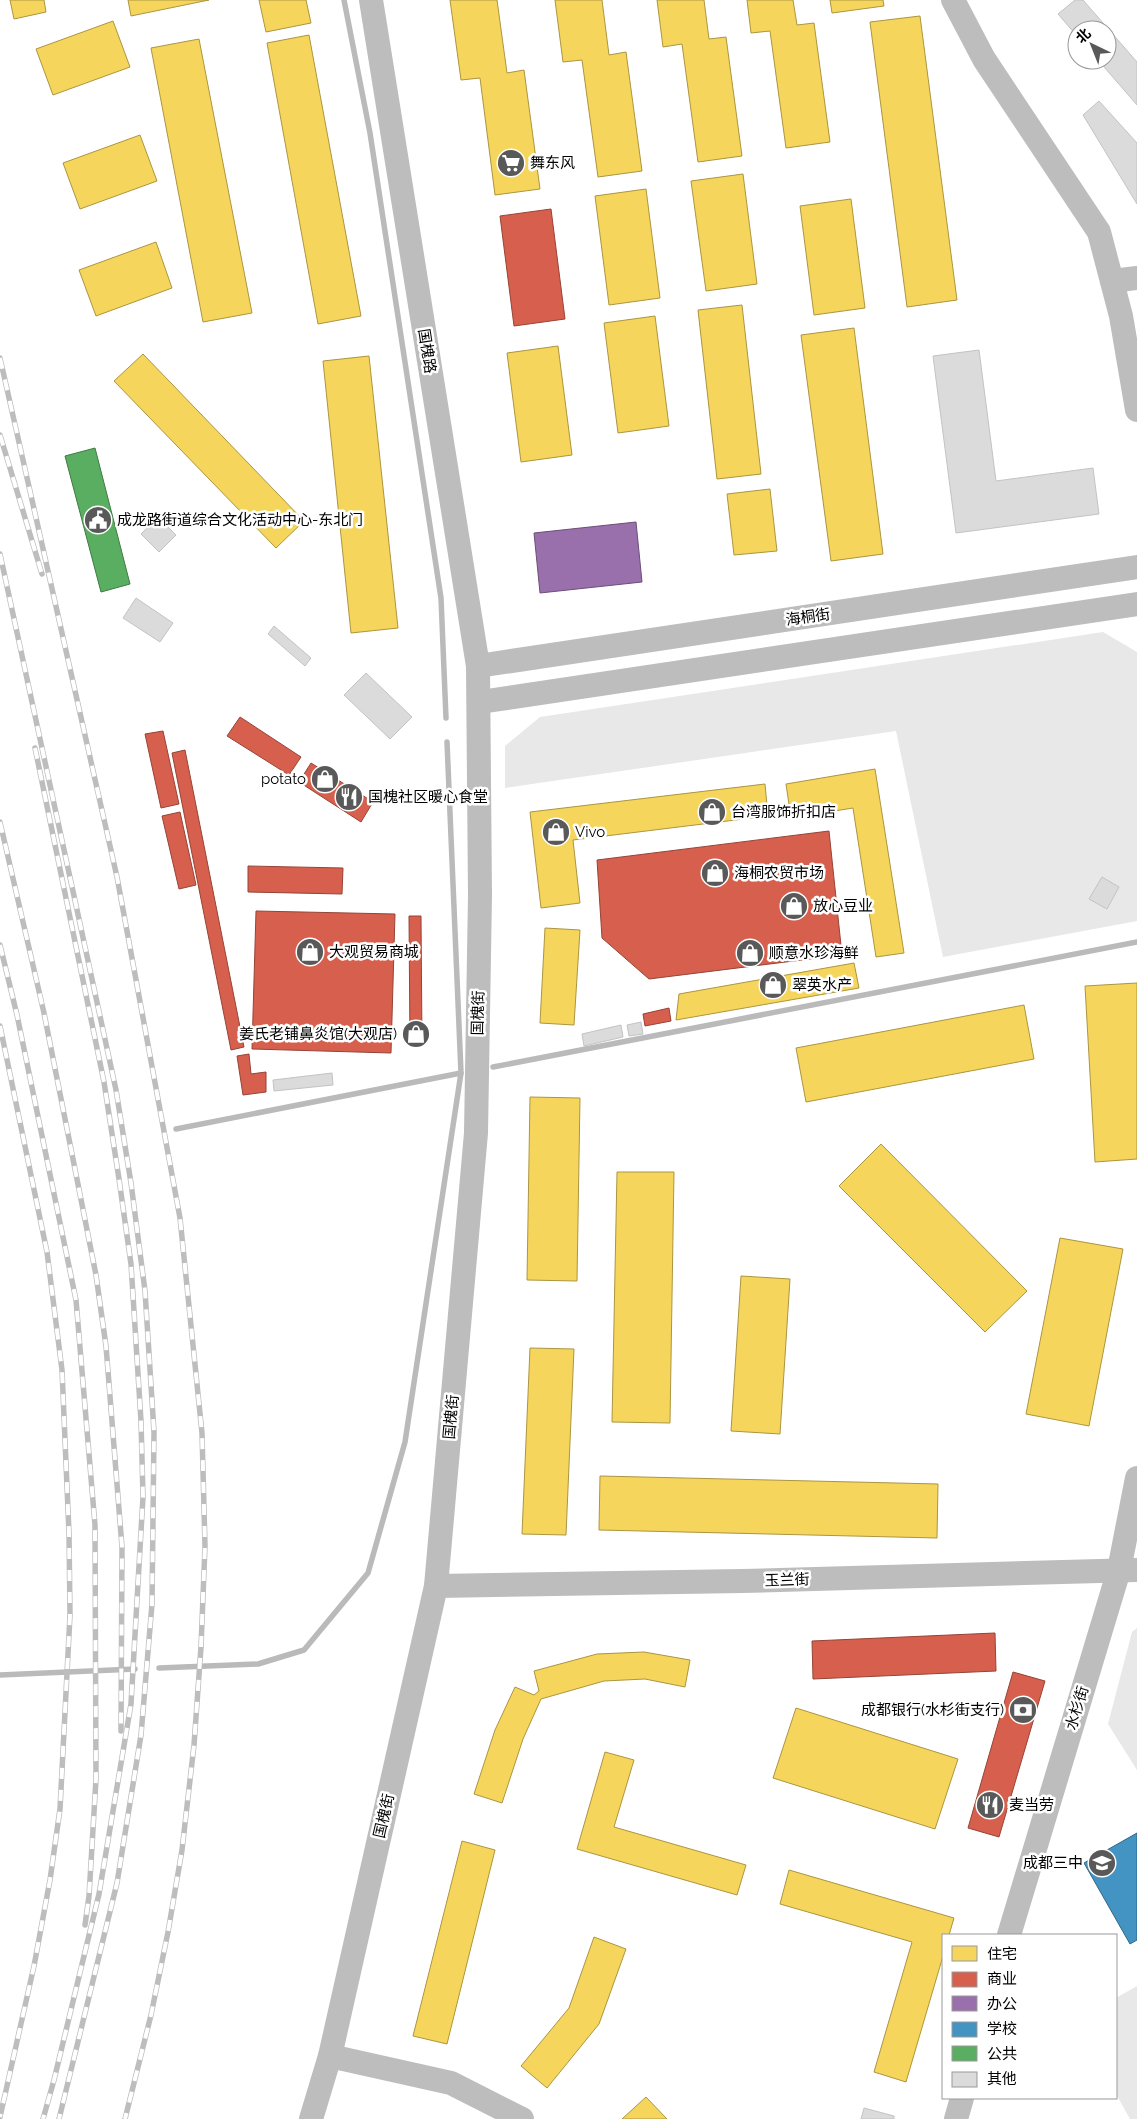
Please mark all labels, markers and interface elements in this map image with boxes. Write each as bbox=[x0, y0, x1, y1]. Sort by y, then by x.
north arrow bbox=[1067, 20, 1117, 70]
text: 北 bbox=[1073, 25, 1094, 46]
supermarket icon: 舞东风 bbox=[496, 148, 526, 178]
place label: 舞东风 bbox=[530, 154, 575, 172]
street label: 国槐路 bbox=[415, 327, 439, 375]
public building icon: 成龙路街道综合文化活动中心-东北门 bbox=[83, 505, 113, 535]
place label: 成龙路街道综合文化活动中心-东北门 bbox=[117, 511, 363, 529]
street label: 海桐街 bbox=[784, 605, 832, 629]
shop icon: potato bbox=[310, 764, 340, 794]
place label: potato bbox=[261, 770, 306, 788]
restaurant icon: 国槐社区暖心食堂 bbox=[334, 782, 364, 812]
place label: 国槐社区暖心食堂 bbox=[368, 788, 488, 806]
shop icon: 台湾服饰折扣店 bbox=[697, 797, 727, 827]
place label: 台湾服饰折扣店 bbox=[731, 803, 836, 821]
shop icon: Vivo bbox=[541, 817, 571, 847]
place label: Vivo bbox=[575, 823, 605, 841]
shop icon: 海桐农贸市场 bbox=[700, 858, 730, 888]
place label: 海桐农贸市场 bbox=[734, 864, 824, 882]
shop icon: 放心豆业 bbox=[779, 891, 809, 921]
place label: 放心豆业 bbox=[813, 897, 873, 915]
shop icon: 大观贸易商城 bbox=[295, 937, 325, 967]
shop icon: 顺意水珍海鲜 bbox=[735, 938, 765, 968]
place label: 大观贸易商城 bbox=[329, 943, 419, 961]
place label: 顺意水珍海鲜 bbox=[769, 944, 859, 962]
shop icon: 翠英水产 bbox=[758, 970, 788, 1000]
place label: 翠英水产 bbox=[792, 976, 852, 994]
street label: 国槐街 bbox=[469, 990, 487, 1036]
shop icon: 姜氏老铺鼻炎馆(大观店) bbox=[401, 1019, 431, 1049]
place label: 姜氏老铺鼻炎馆(大观店) bbox=[239, 1025, 397, 1043]
street label: 国槐街 bbox=[440, 1394, 462, 1440]
street label: 玉兰街 bbox=[764, 1570, 810, 1590]
street label: 水杉街 bbox=[1062, 1684, 1092, 1732]
bank icon: 成都银行(水杉街支行) bbox=[1008, 1695, 1038, 1725]
place label: 成都银行(水杉街支行) bbox=[861, 1701, 1004, 1719]
restaurant icon: 麦当劳 bbox=[975, 1790, 1005, 1820]
street label: 国槐街 bbox=[370, 1792, 398, 1840]
place label: 麦当劳 bbox=[1009, 1796, 1054, 1814]
school or university icon: 成都三中 bbox=[1087, 1848, 1117, 1878]
place label: 成都三中 bbox=[1023, 1854, 1083, 1872]
legend bbox=[942, 1934, 1117, 2099]
text: 住宅 bbox=[987, 1945, 1017, 1963]
text: 商业 bbox=[987, 1970, 1017, 1988]
text: 办公 bbox=[987, 1995, 1017, 2013]
text: 学校 bbox=[987, 2020, 1017, 2038]
text: 公共 bbox=[987, 2045, 1017, 2063]
text: 其他 bbox=[987, 2070, 1017, 2088]

